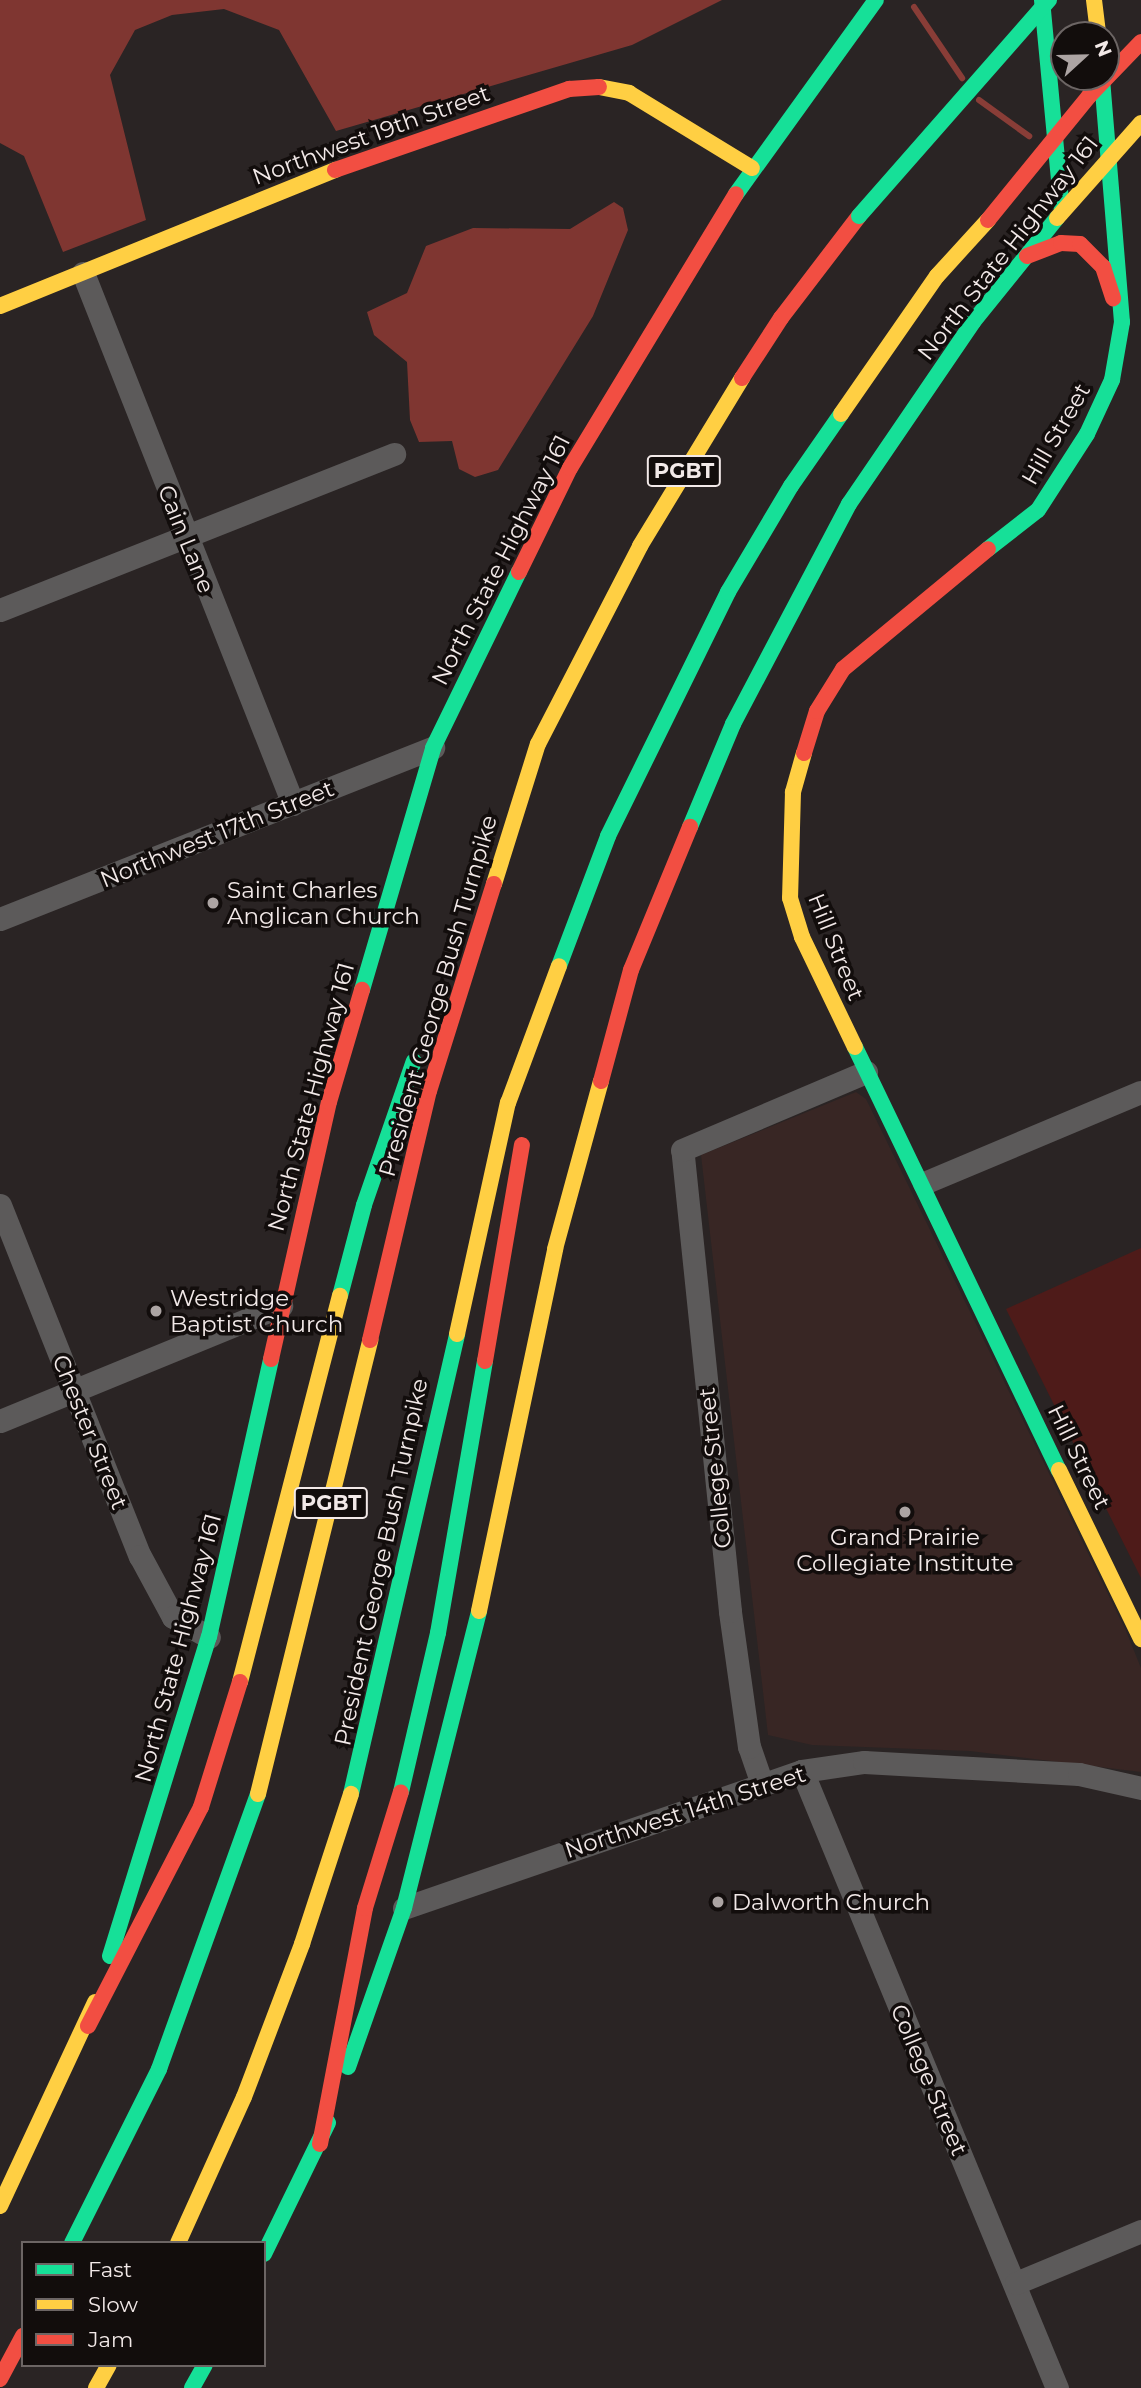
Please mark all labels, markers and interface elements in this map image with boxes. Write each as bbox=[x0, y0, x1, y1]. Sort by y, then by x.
north arrow bbox=[1050, 21, 1120, 91]
text: N bbox=[1090, 37, 1117, 60]
street label: Northwest 19th Street bbox=[248, 79, 494, 191]
street label: North State Highway 161 bbox=[912, 130, 1104, 366]
street label: Hill Street bbox=[1016, 378, 1096, 490]
street label: North State Highway 161 bbox=[426, 430, 576, 690]
road number: PGBT bbox=[646, 454, 722, 489]
street label: Cain Lane bbox=[152, 481, 220, 597]
street label: Northwest 17th Street bbox=[96, 774, 338, 894]
street label: President George Bush Turnpike bbox=[373, 812, 503, 1180]
place label: Saint Charles Anglican Church bbox=[227, 876, 420, 930]
street label: Hill Street bbox=[802, 890, 870, 1004]
marker: Saint Charles Anglican Church bbox=[205, 895, 221, 911]
street label: North State Highway 161 bbox=[262, 960, 360, 1234]
place label: Westridge Baptist Church bbox=[170, 1284, 343, 1338]
marker: Westridge Baptist Church bbox=[148, 1303, 164, 1319]
street label: Chester Street bbox=[46, 1351, 134, 1513]
street label: President George Bush Turnpike bbox=[329, 1376, 433, 1748]
street label: College Street bbox=[693, 1386, 737, 1550]
street label: Hill Street bbox=[1042, 1400, 1116, 1514]
road number: PGBT bbox=[292, 1486, 370, 1520]
marker: Grand Prairie Collegiate Institute bbox=[897, 1504, 913, 1520]
street label: North State Highway 161 bbox=[129, 1511, 227, 1785]
place label: Grand Prairie Collegiate Institute bbox=[796, 1523, 1014, 1577]
street label: Northwest 14th Street bbox=[561, 1760, 809, 1864]
place label: Dalworth Church bbox=[732, 1888, 930, 1916]
marker: Dalworth Church bbox=[710, 1894, 726, 1910]
street label: College Street bbox=[885, 2000, 973, 2160]
legend bbox=[21, 2241, 266, 2367]
text: Fast bbox=[88, 2257, 132, 2282]
text: Slow bbox=[88, 2292, 138, 2317]
text: Jam bbox=[88, 2327, 133, 2352]

